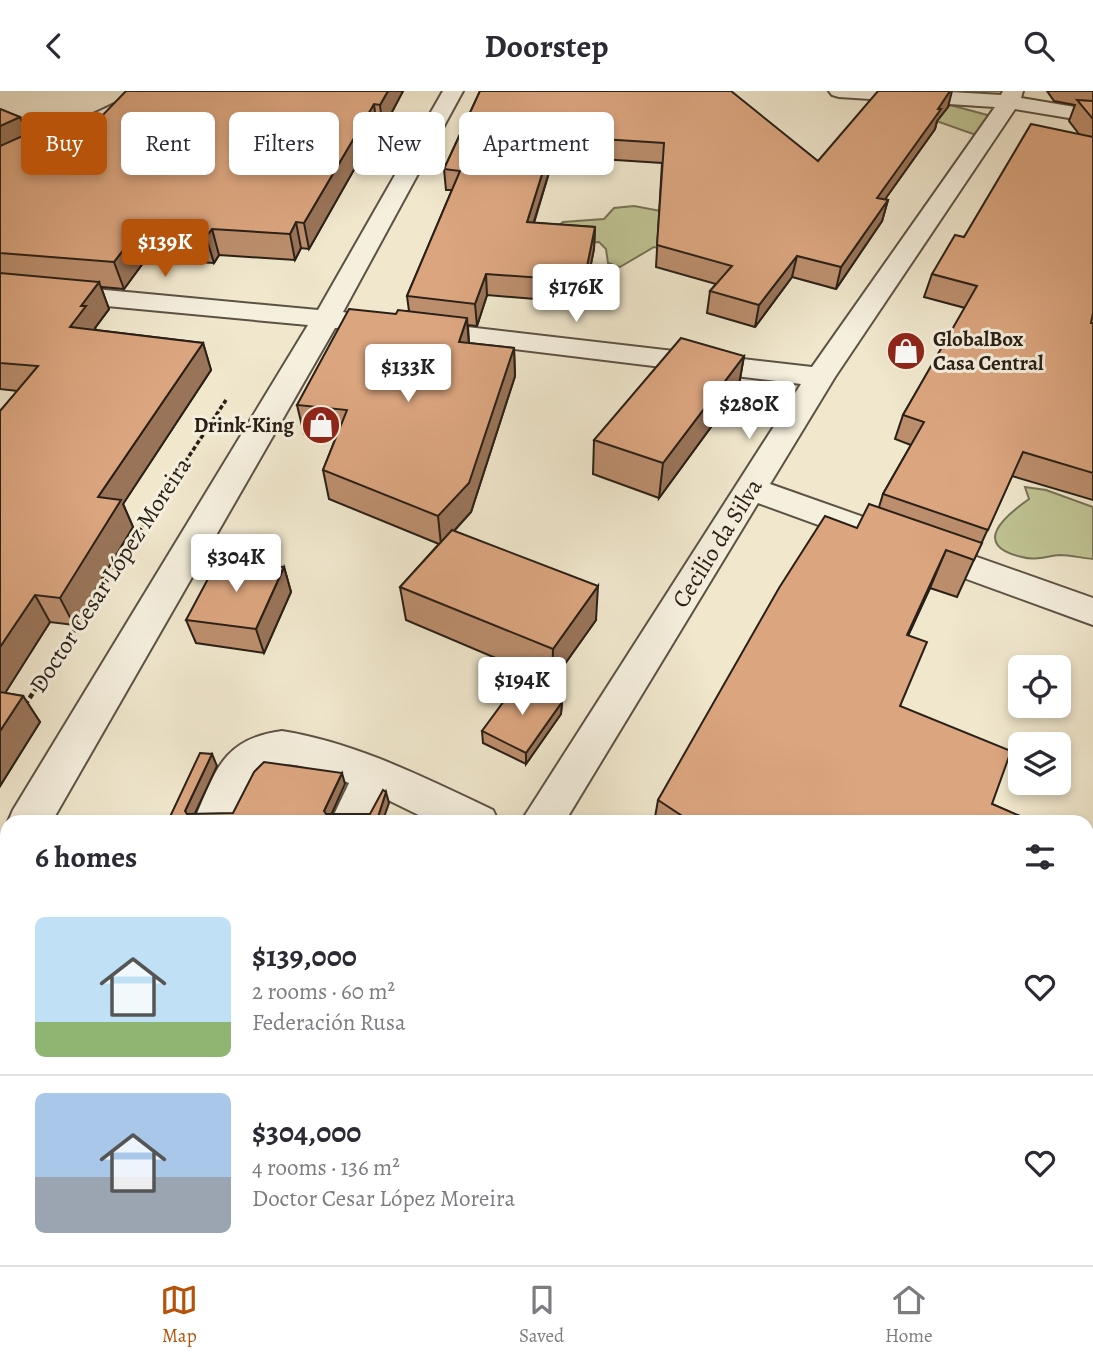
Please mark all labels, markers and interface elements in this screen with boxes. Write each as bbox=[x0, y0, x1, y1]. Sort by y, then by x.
text: Doorstep bbox=[485, 24, 608, 68]
icon: back bbox=[35, 27, 73, 65]
icon: search bbox=[1020, 27, 1058, 65]
chip: Buy bbox=[21, 112, 107, 175]
chip: Rent bbox=[121, 112, 215, 175]
chip: Filters bbox=[229, 112, 339, 175]
chip: New bbox=[353, 112, 445, 175]
chip: Apartment bbox=[459, 112, 614, 175]
pin: $139K bbox=[116, 219, 214, 279]
text: $139K bbox=[138, 226, 192, 257]
pin: $176K bbox=[527, 265, 625, 324]
text: $176K bbox=[549, 271, 603, 302]
place label: GlobalBox Casa Central bbox=[933, 325, 1044, 377]
shop icon: GlobalBox Casa Central bbox=[885, 330, 927, 372]
pin: $133K bbox=[359, 345, 457, 404]
text: $133K bbox=[381, 351, 435, 382]
pin: $280K bbox=[700, 381, 798, 441]
text: $280K bbox=[719, 388, 779, 419]
shop icon: Drink-King bbox=[300, 404, 342, 446]
place label: Drink-King bbox=[194, 411, 294, 439]
street label: Doctor Cesar López Moreira bbox=[22, 450, 199, 699]
street label: Cecilio da Silva bbox=[664, 472, 770, 614]
pin: $304K bbox=[187, 535, 285, 594]
text: $304K bbox=[207, 541, 265, 572]
map controls bbox=[1008, 655, 1071, 795]
button: locate bbox=[1008, 655, 1071, 718]
pin: $194K bbox=[473, 657, 571, 717]
text: $194K bbox=[494, 664, 550, 695]
button: layers bbox=[1008, 732, 1071, 795]
text: 6 homes bbox=[35, 837, 137, 877]
icon: filters bbox=[1021, 838, 1059, 876]
text: $139,000 bbox=[252, 936, 357, 976]
icon: home bbox=[91, 945, 175, 1029]
icon: heart bbox=[1021, 968, 1059, 1006]
text: 2 rooms · 60 m² bbox=[252, 976, 395, 1007]
text: Federación Rusa bbox=[252, 1007, 406, 1038]
text: $304,000 bbox=[252, 1112, 361, 1152]
icon: home bbox=[91, 1121, 175, 1205]
icon: heart bbox=[1021, 1144, 1059, 1182]
text: 4 rooms · 136 m² bbox=[252, 1152, 400, 1183]
text: Doctor Cesar López Moreira bbox=[252, 1183, 515, 1214]
tab: Map bbox=[160, 1281, 198, 1349]
tab: Saved bbox=[519, 1281, 564, 1349]
tab: Home bbox=[885, 1281, 933, 1349]

